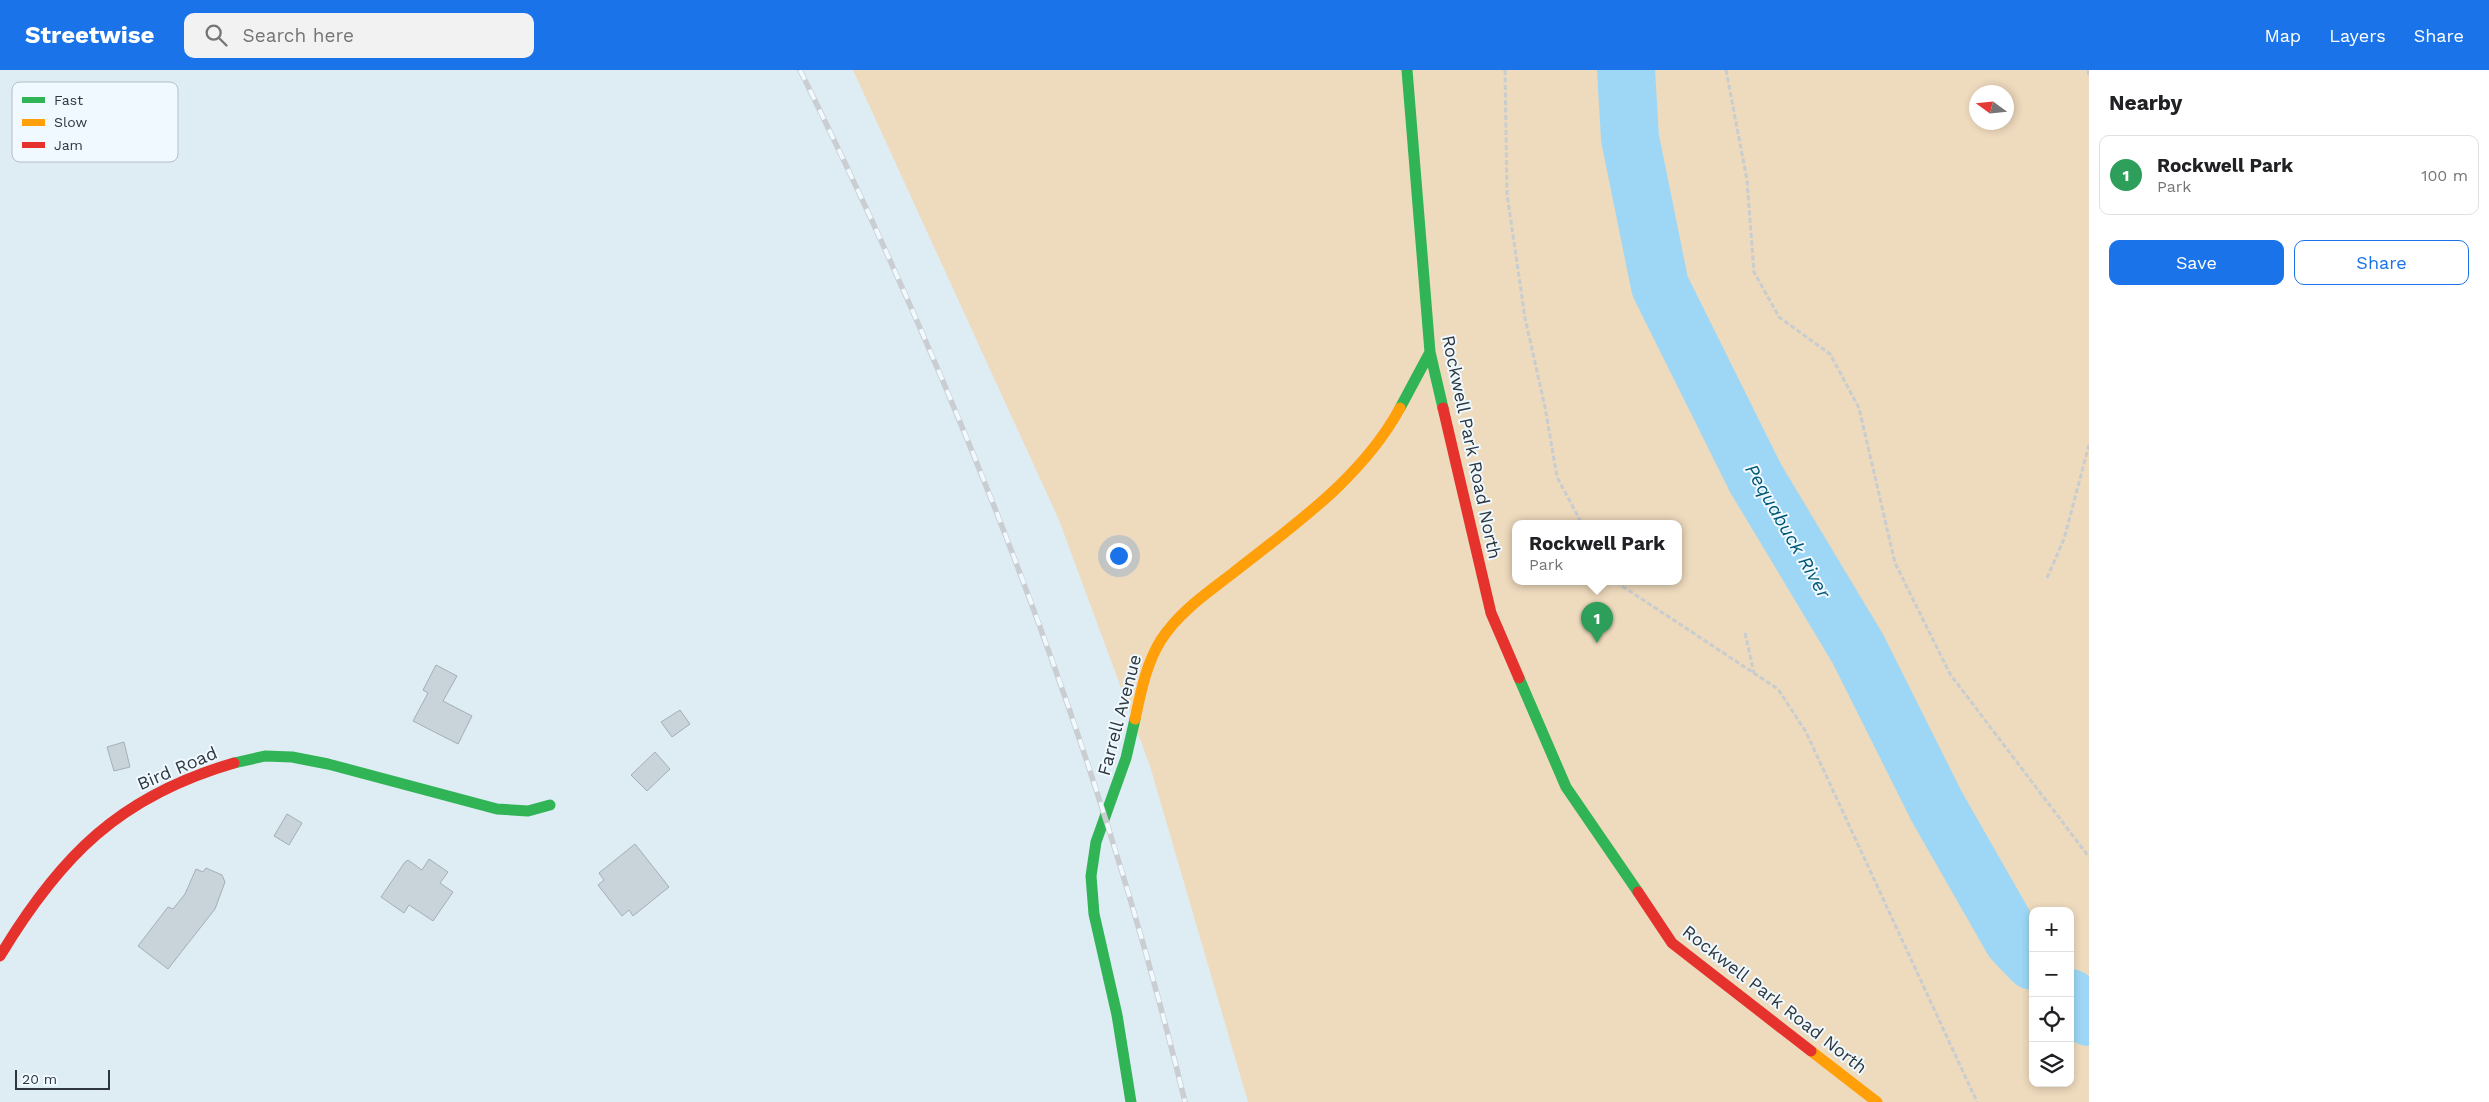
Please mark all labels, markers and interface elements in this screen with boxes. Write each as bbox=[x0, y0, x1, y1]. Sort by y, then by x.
search box bbox=[184, 13, 534, 58]
text: Streetwise bbox=[25, 21, 154, 49]
icon: search bbox=[202, 21, 230, 49]
text: Search here bbox=[242, 24, 354, 47]
text: Map bbox=[2264, 25, 2301, 46]
text: Layers bbox=[2329, 25, 2386, 46]
text: Share bbox=[2414, 25, 2464, 46]
legend bbox=[12, 82, 178, 162]
north arrow bbox=[1969, 85, 2014, 130]
text: Nearby bbox=[2109, 90, 2182, 115]
text: Fast bbox=[54, 92, 83, 108]
text: Slow bbox=[54, 114, 87, 130]
text: Jam bbox=[54, 137, 83, 153]
text: Rockwell Park bbox=[2157, 154, 2293, 177]
text: 1 bbox=[2123, 166, 2129, 185]
text: 100 m bbox=[2421, 166, 2468, 185]
text: Park bbox=[2157, 177, 2191, 196]
button: Save bbox=[2109, 240, 2284, 285]
button: Share bbox=[2294, 240, 2469, 285]
street label: Rockwell Park Road North bbox=[1438, 333, 1506, 561]
water label: Pequabuck River bbox=[1740, 460, 1836, 603]
popup bbox=[1512, 520, 1682, 585]
text: Rockwell Park bbox=[1529, 532, 1665, 555]
your location bbox=[1106, 543, 1132, 569]
text: Park bbox=[1529, 555, 1563, 574]
pin: 1 bbox=[1581, 602, 1613, 643]
street label: Farrell Avenue bbox=[1093, 652, 1145, 778]
street label: Bird Road bbox=[134, 742, 220, 794]
map controls bbox=[2029, 907, 2074, 1087]
button: + bbox=[2029, 907, 2074, 952]
street label: Rockwell Park Road North bbox=[1679, 920, 1871, 1078]
button: − bbox=[2029, 952, 2074, 997]
button: locate bbox=[2029, 997, 2074, 1042]
button: layers bbox=[2029, 1042, 2074, 1087]
scale bar bbox=[15, 1067, 110, 1090]
text: 20 m bbox=[22, 1071, 57, 1087]

